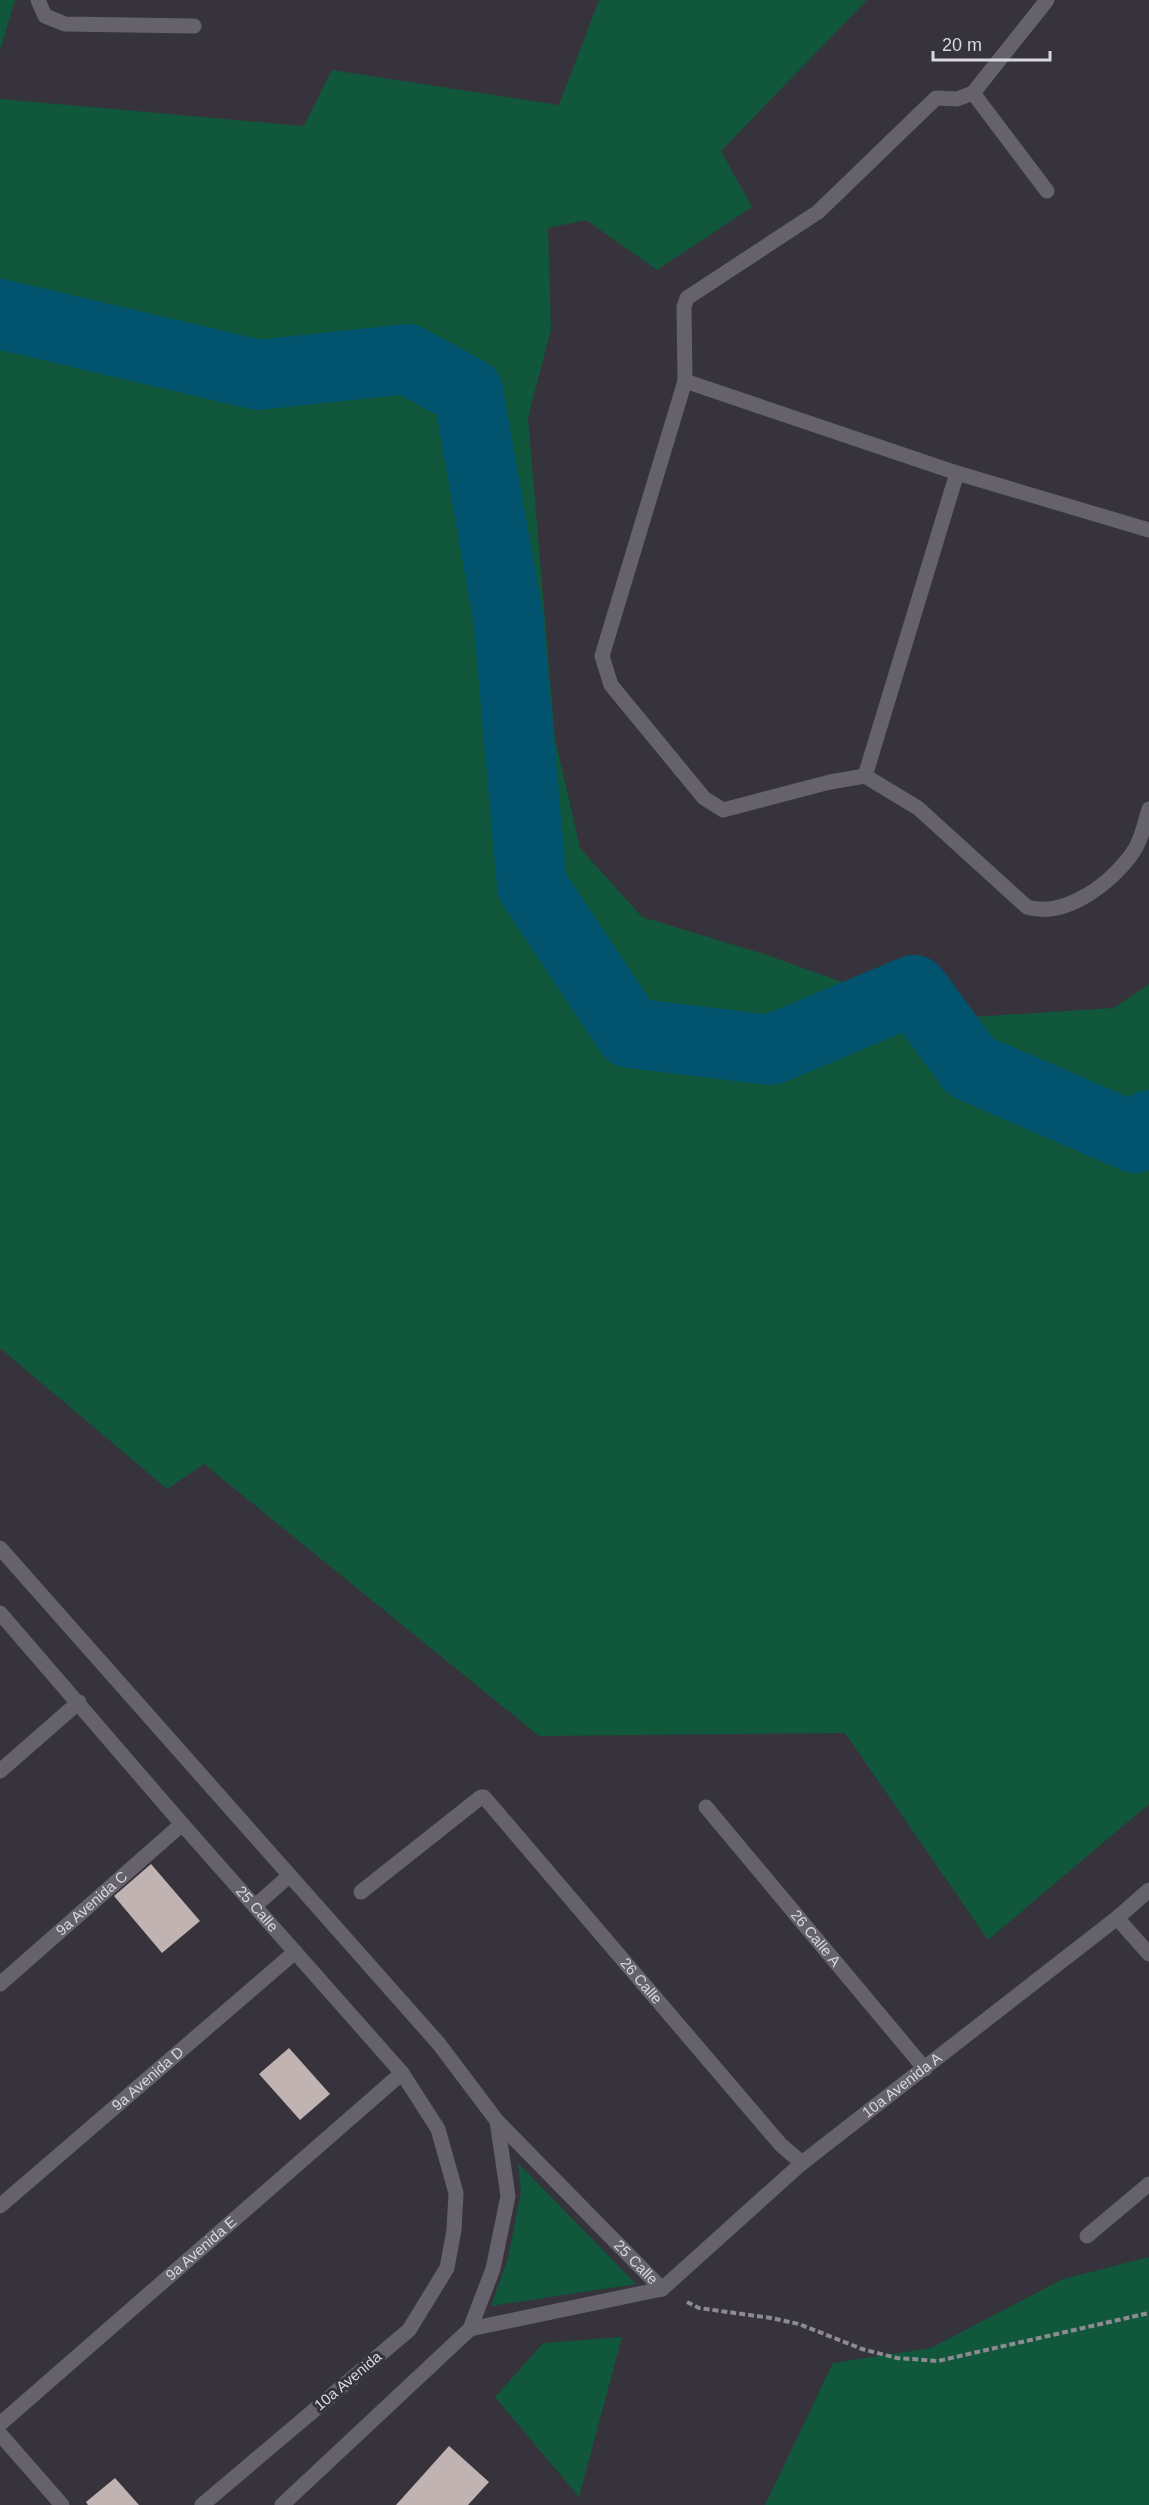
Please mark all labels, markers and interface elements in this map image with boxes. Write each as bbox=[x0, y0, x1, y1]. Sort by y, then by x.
scale bar bbox=[933, 24, 1050, 62]
text: 20 m bbox=[942, 35, 982, 55]
street label: 9a Avenida C bbox=[52, 1867, 130, 1939]
street label: 25 Calle bbox=[233, 1882, 282, 1935]
street label: 26 Calle A bbox=[788, 1906, 845, 1970]
street label: 26 Calle bbox=[617, 1954, 666, 2007]
street label: 9a Avenida D bbox=[108, 2043, 187, 2114]
street label: 10a Avenida A bbox=[859, 2049, 945, 2121]
street label: 9a Avenida E bbox=[162, 2213, 240, 2283]
street label: 25 Calle bbox=[611, 2236, 661, 2288]
street label: 10a Avenida bbox=[311, 2347, 385, 2414]

